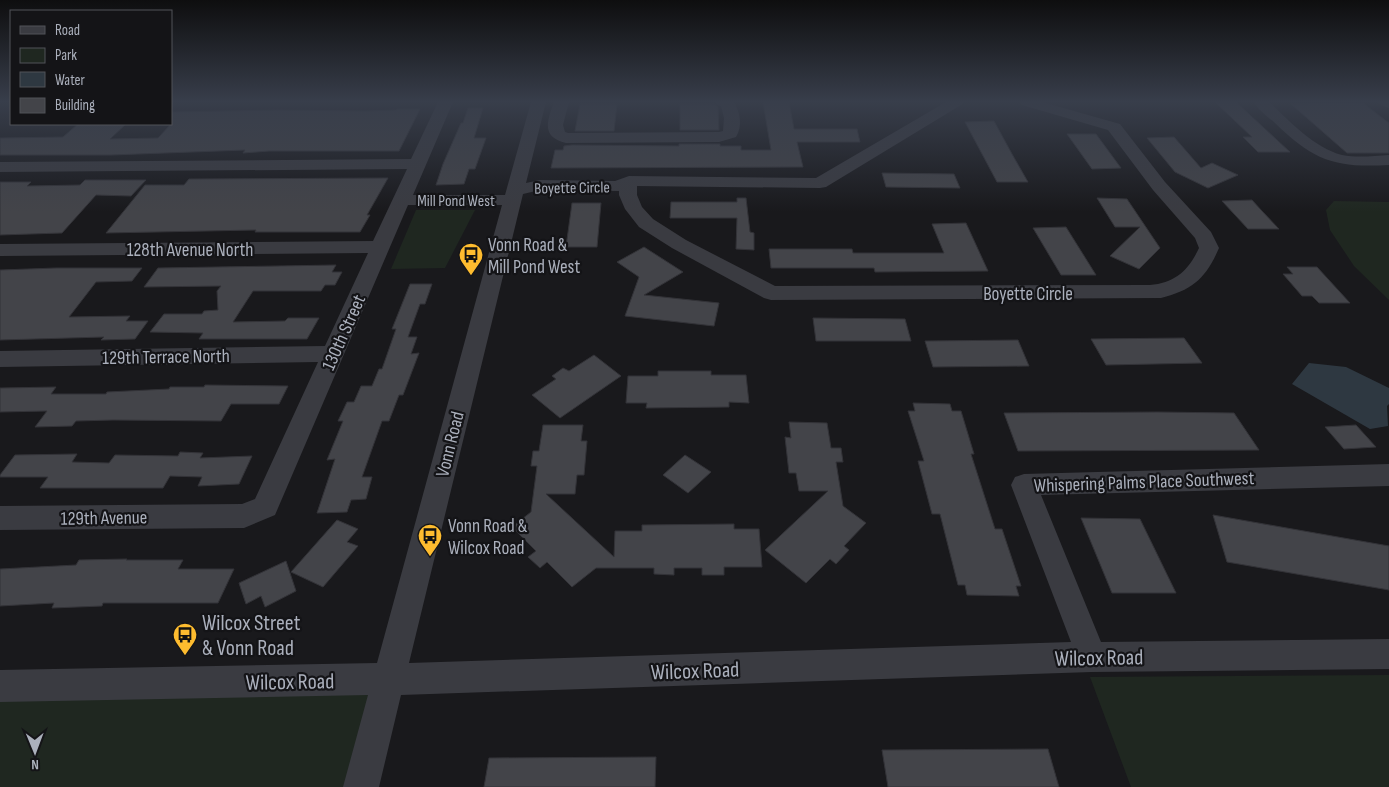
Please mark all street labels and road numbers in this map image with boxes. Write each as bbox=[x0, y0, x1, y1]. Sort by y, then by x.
street label: Boyette Circle bbox=[534, 178, 610, 199]
street label: Mill Pond West bbox=[417, 192, 495, 211]
street label: 128th Avenue North bbox=[127, 239, 253, 262]
street label: Boyette Circle bbox=[983, 283, 1073, 306]
street label: 130th Street bbox=[318, 291, 371, 374]
street label: 129th Terrace North bbox=[102, 345, 230, 370]
street label: Vonn Road bbox=[431, 409, 470, 480]
street label: Whispering Palms Place Southwest bbox=[1033, 467, 1255, 498]
street label: 129th Avenue bbox=[61, 506, 148, 531]
street label: Wilcox Road bbox=[1055, 644, 1144, 673]
street label: Wilcox Road bbox=[650, 656, 740, 687]
street label: Wilcox Road bbox=[246, 668, 335, 697]

